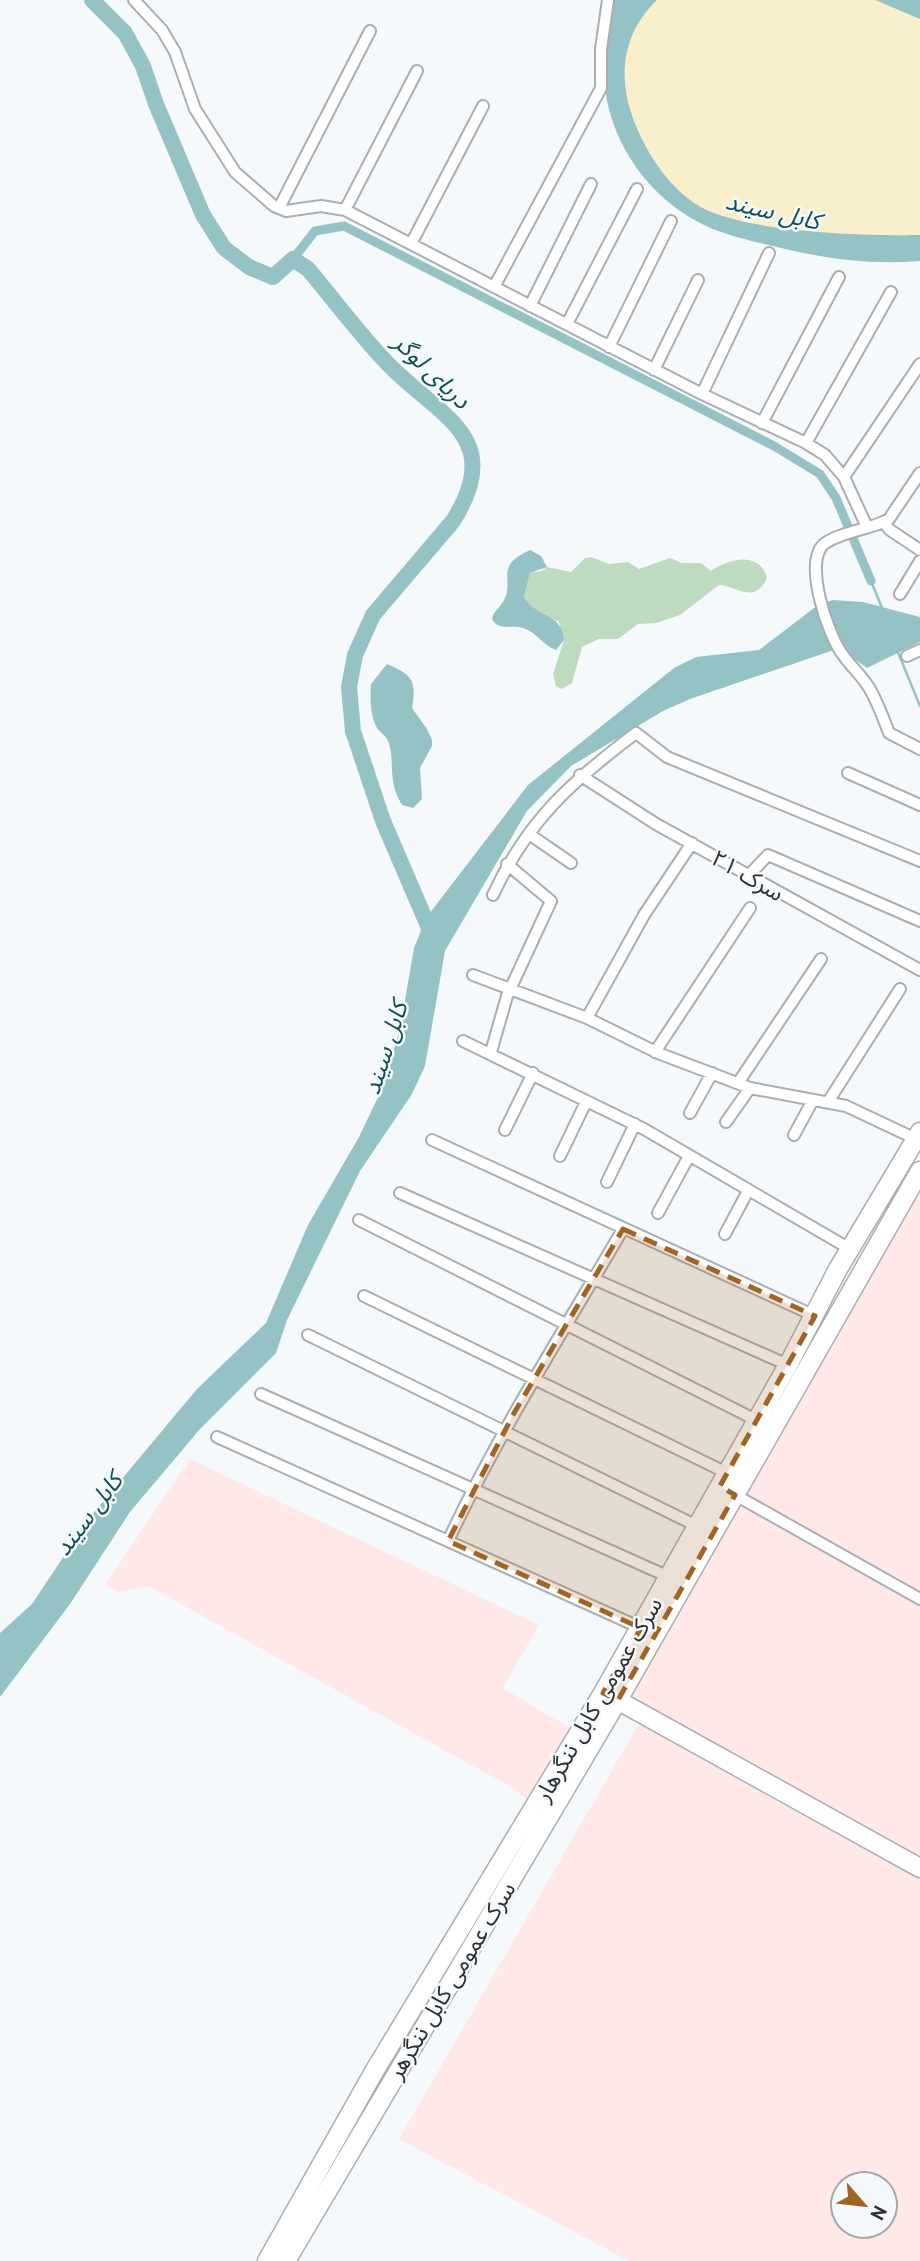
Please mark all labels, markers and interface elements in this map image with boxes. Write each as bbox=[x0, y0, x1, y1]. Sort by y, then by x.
water label: کابل سيند bbox=[723, 185, 827, 238]
water label: دریای لوگر bbox=[386, 325, 477, 416]
street label: سرک ۲۱ bbox=[707, 843, 789, 907]
water label: کابل سيند bbox=[355, 994, 416, 1098]
water label: کابل سيند bbox=[47, 1463, 132, 1562]
street label: سرک عمومی کابل ننگرهار bbox=[527, 1592, 668, 1807]
street label: سرک عمومی کابل ننگرهر bbox=[380, 1876, 521, 2085]
north arrow bbox=[829, 2170, 899, 2240]
text: N bbox=[865, 2202, 893, 2224]

